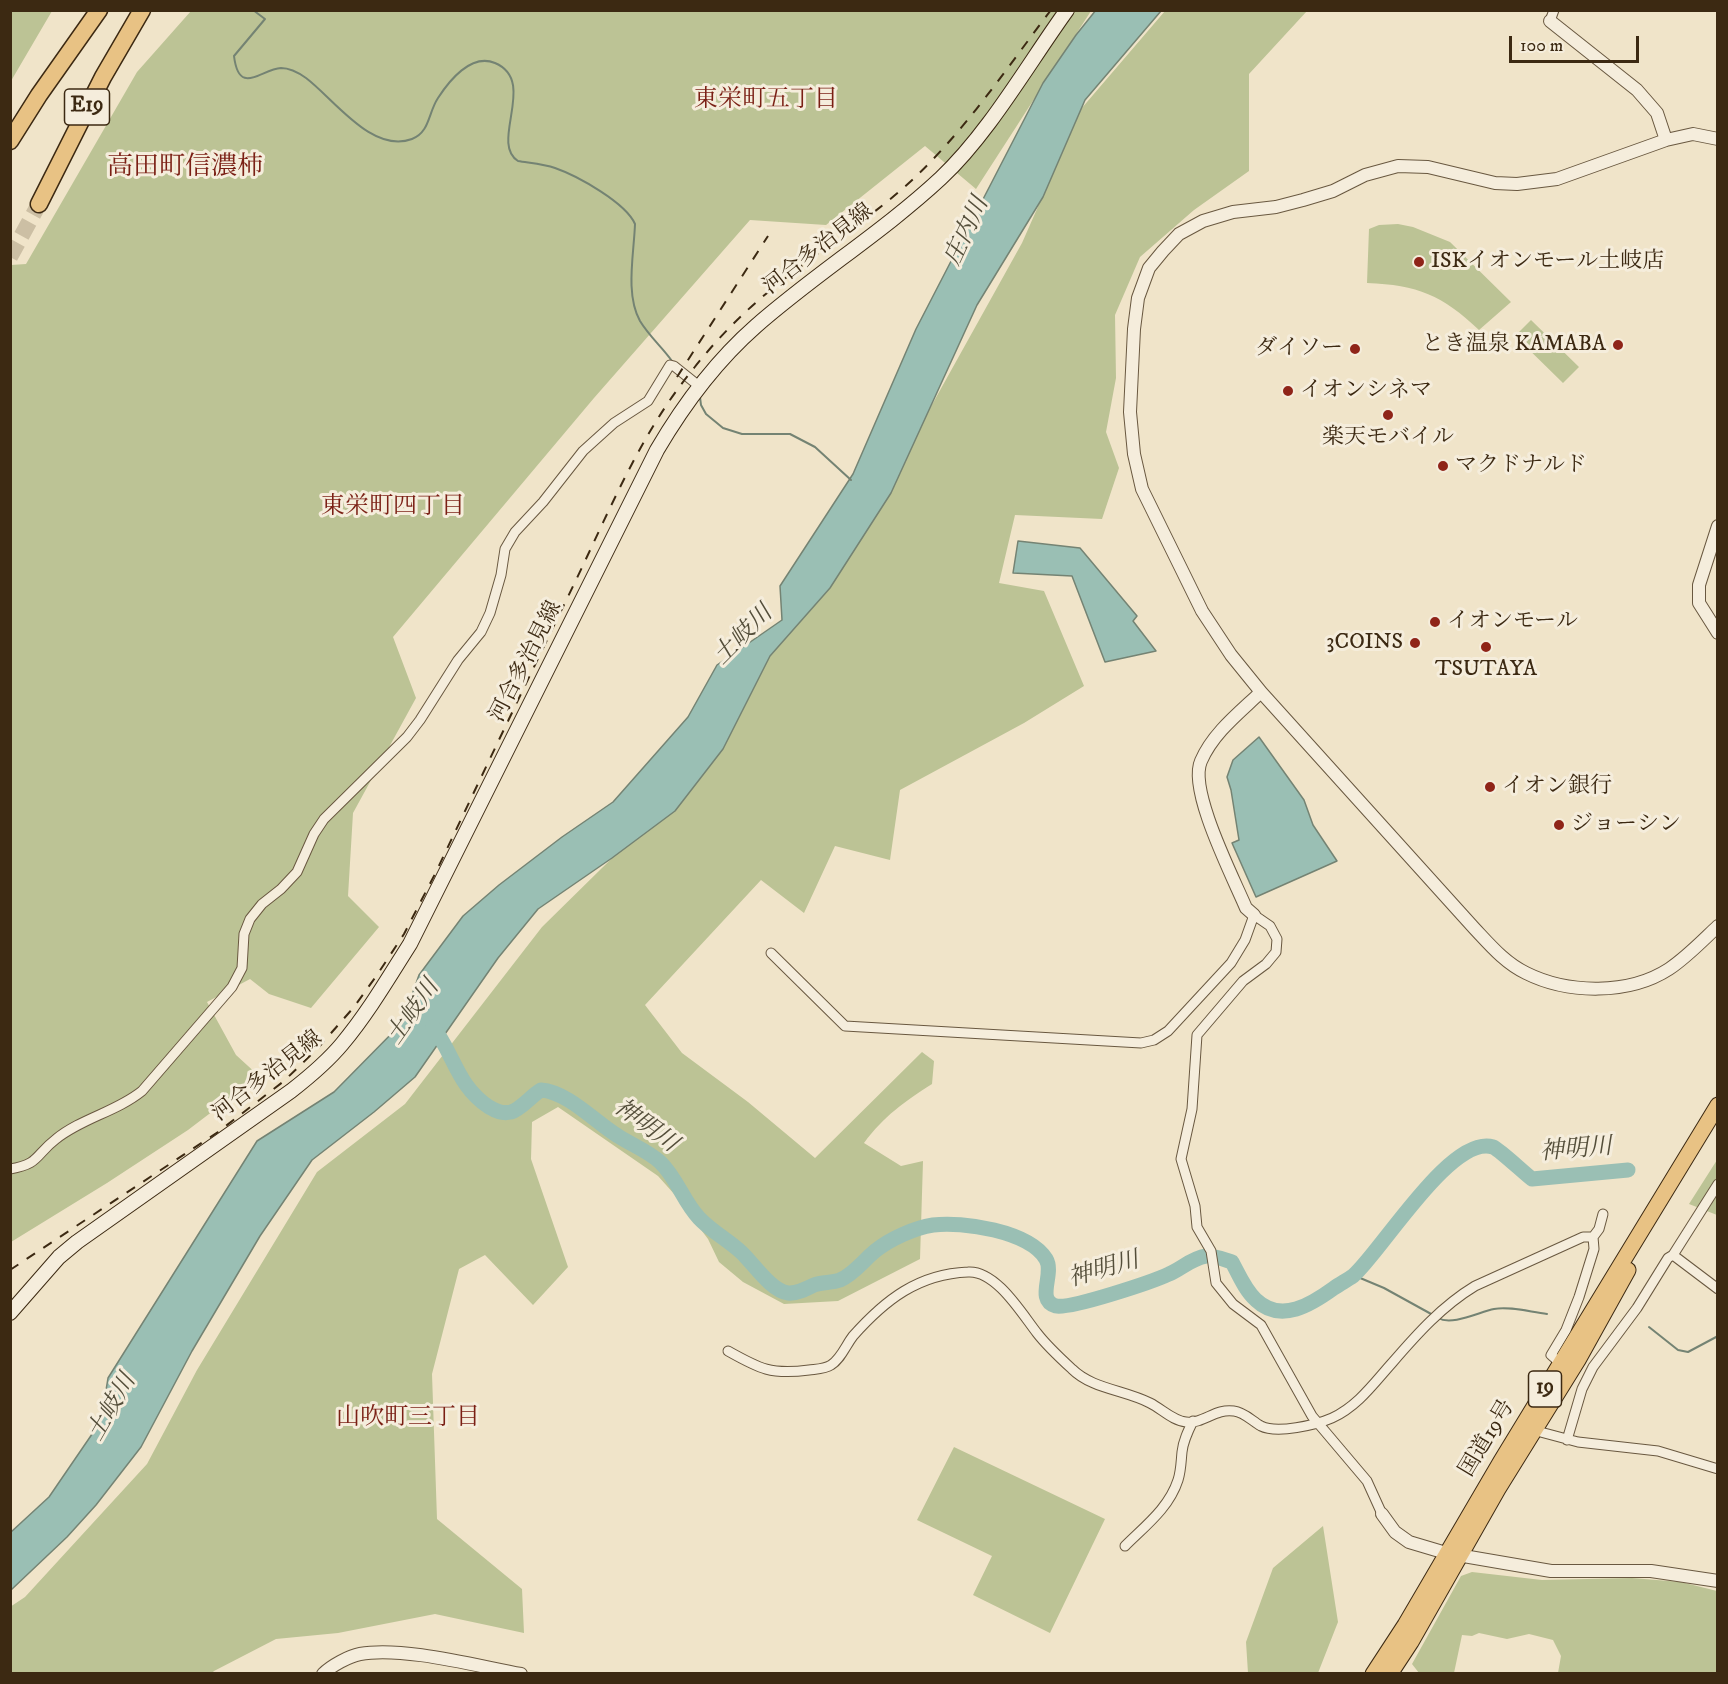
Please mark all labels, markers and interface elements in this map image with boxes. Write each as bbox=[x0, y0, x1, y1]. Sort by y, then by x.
scale bar bbox=[1512, 24, 1642, 62]
text: 100 m bbox=[1520, 35, 1563, 57]
district label: 東栄町五丁目 bbox=[694, 87, 838, 115]
road number: E19 bbox=[64, 89, 110, 125]
district label: 高田町信濃柿 bbox=[107, 153, 263, 185]
water label: 庄内川 bbox=[940, 193, 996, 271]
street label: 河合多治見線 bbox=[759, 199, 879, 301]
place label: ISKイオンモール土岐店 bbox=[1431, 249, 1664, 275]
marker: ISKイオンモール土岐店 bbox=[1412, 255, 1426, 269]
place label: とき温泉 KAMABA bbox=[1422, 332, 1606, 358]
place label: ダイソー bbox=[1255, 336, 1343, 362]
marker: とき温泉 KAMABA bbox=[1611, 338, 1625, 352]
marker: ダイソー bbox=[1348, 342, 1362, 356]
place label: イオンシネマ bbox=[1300, 378, 1432, 404]
marker: イオンシネマ bbox=[1281, 384, 1295, 398]
marker: 楽天モバイル bbox=[1381, 408, 1395, 422]
place label: 楽天モバイル bbox=[1322, 425, 1454, 451]
place label: マクドナルド bbox=[1455, 453, 1587, 479]
marker: マクドナルド bbox=[1436, 459, 1450, 473]
district label: 東栄町四丁目 bbox=[321, 494, 465, 522]
street label: 河合多治見線 bbox=[485, 597, 569, 727]
water label: 土岐川 bbox=[708, 600, 780, 672]
place label: イオンモール bbox=[1447, 609, 1578, 635]
marker: イオンモール bbox=[1428, 615, 1442, 629]
place label: 3COINS bbox=[1326, 630, 1403, 656]
marker: 3COINS bbox=[1408, 636, 1422, 650]
marker: TSUTAYA bbox=[1479, 640, 1493, 654]
place label: TSUTAYA bbox=[1435, 657, 1537, 683]
place label: イオン銀行 bbox=[1502, 774, 1612, 800]
marker: イオン銀行 bbox=[1483, 780, 1497, 794]
place label: ジョーシン bbox=[1571, 812, 1681, 838]
marker: ジョーシン bbox=[1552, 818, 1566, 832]
water label: 土岐川 bbox=[382, 975, 446, 1051]
street label: 河合多治見線 bbox=[208, 1026, 328, 1128]
water label: 神明川 bbox=[607, 1094, 683, 1160]
water label: 神明川 bbox=[1539, 1134, 1613, 1168]
water label: 神明川 bbox=[1065, 1247, 1143, 1295]
water label: 土岐川 bbox=[83, 1370, 143, 1446]
road number: 19 bbox=[1528, 1371, 1562, 1407]
street label: 国道19号 bbox=[1455, 1396, 1521, 1482]
district label: 山吹町三丁目 bbox=[336, 1405, 480, 1433]

